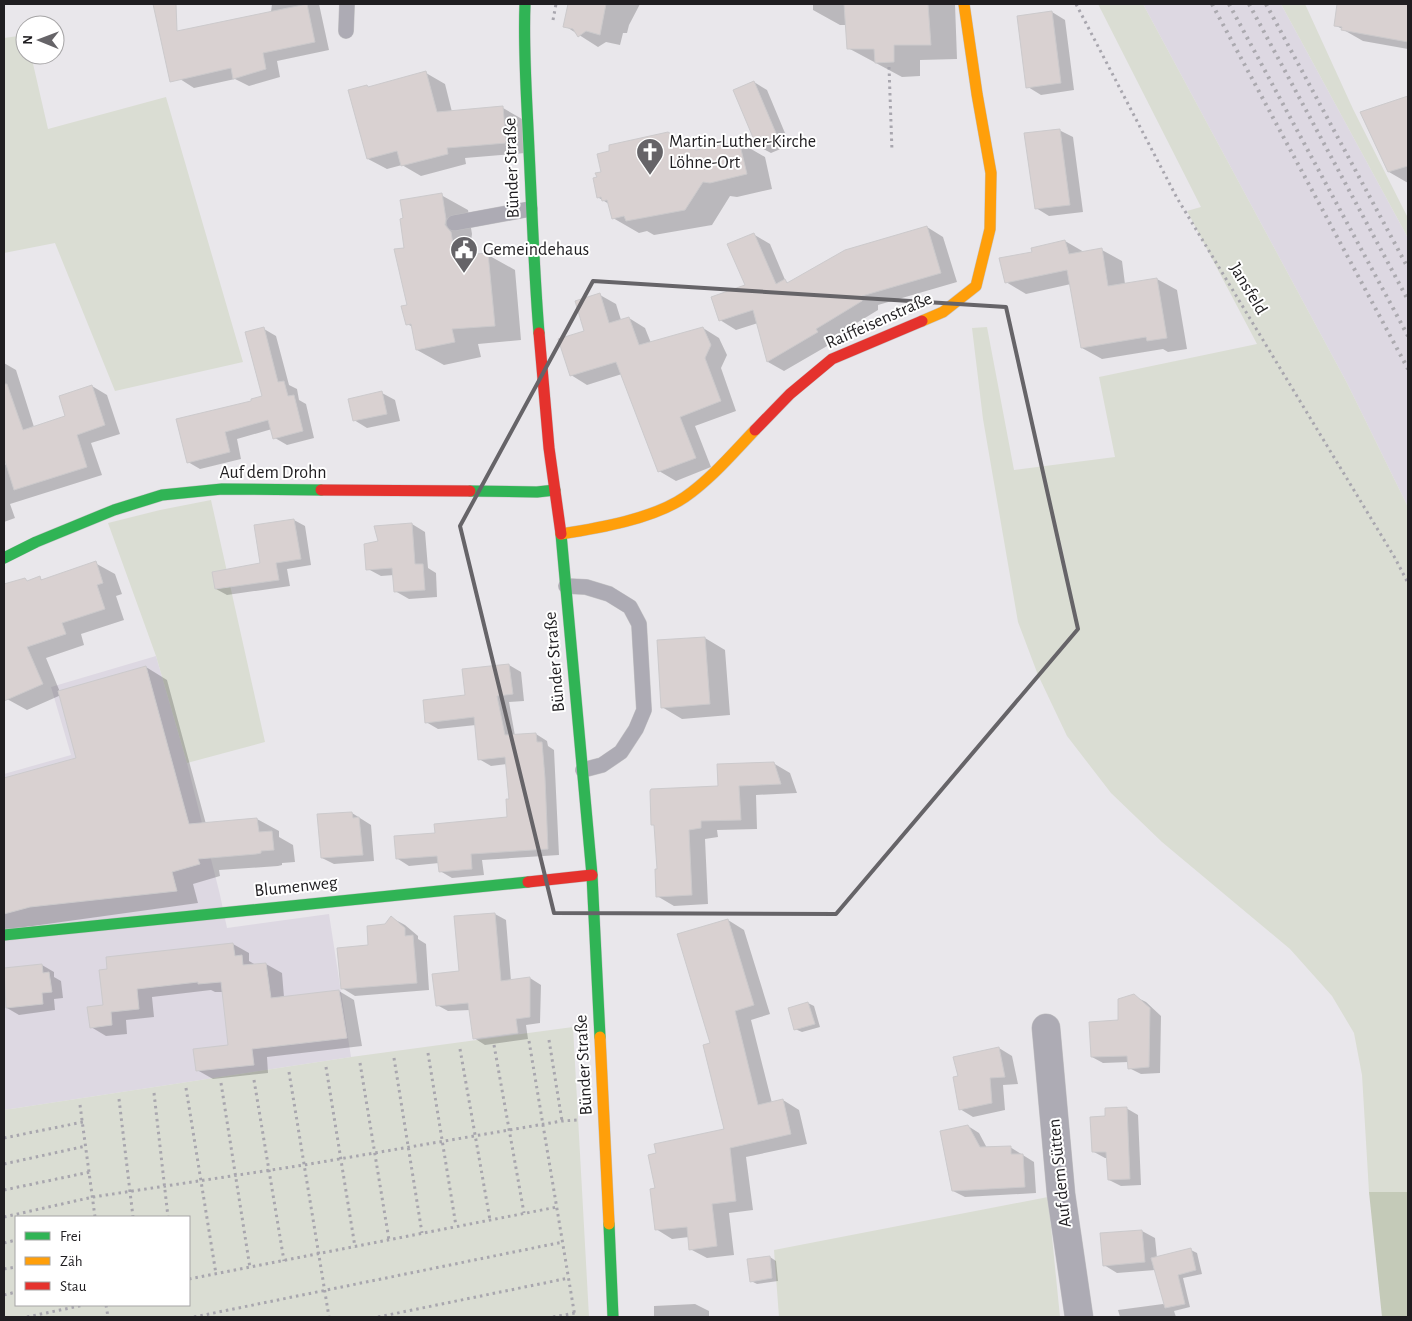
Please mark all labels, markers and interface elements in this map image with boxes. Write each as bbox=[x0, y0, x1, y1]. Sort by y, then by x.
north arrow bbox=[15, 15, 65, 65]
text: N bbox=[21, 35, 35, 45]
street label: Bünder Straße bbox=[501, 117, 523, 219]
place label: Martin-Luther-Kirche Löhne-Ort bbox=[669, 133, 816, 172]
church icon: Martin-Luther-Kirche Löhne-Ort bbox=[635, 137, 665, 176]
public building icon: Gemeindehaus bbox=[449, 235, 479, 274]
place label: Gemeindehaus bbox=[483, 241, 589, 259]
street label: Jansfeld bbox=[1226, 260, 1270, 318]
street label: Raiffeisenstraße bbox=[823, 290, 935, 352]
street label: Auf dem Drohn bbox=[219, 464, 327, 482]
street label: Bünder Straße bbox=[542, 611, 568, 713]
street label: Blumenweg bbox=[254, 874, 339, 900]
street label: Bünder Straße bbox=[572, 1014, 596, 1116]
street label: Auf dem Sütten bbox=[1045, 1118, 1075, 1228]
legend bbox=[15, 1216, 190, 1306]
text: Frei bbox=[60, 1229, 81, 1244]
text: Zäh bbox=[60, 1254, 83, 1269]
text: Stau bbox=[60, 1279, 87, 1294]

